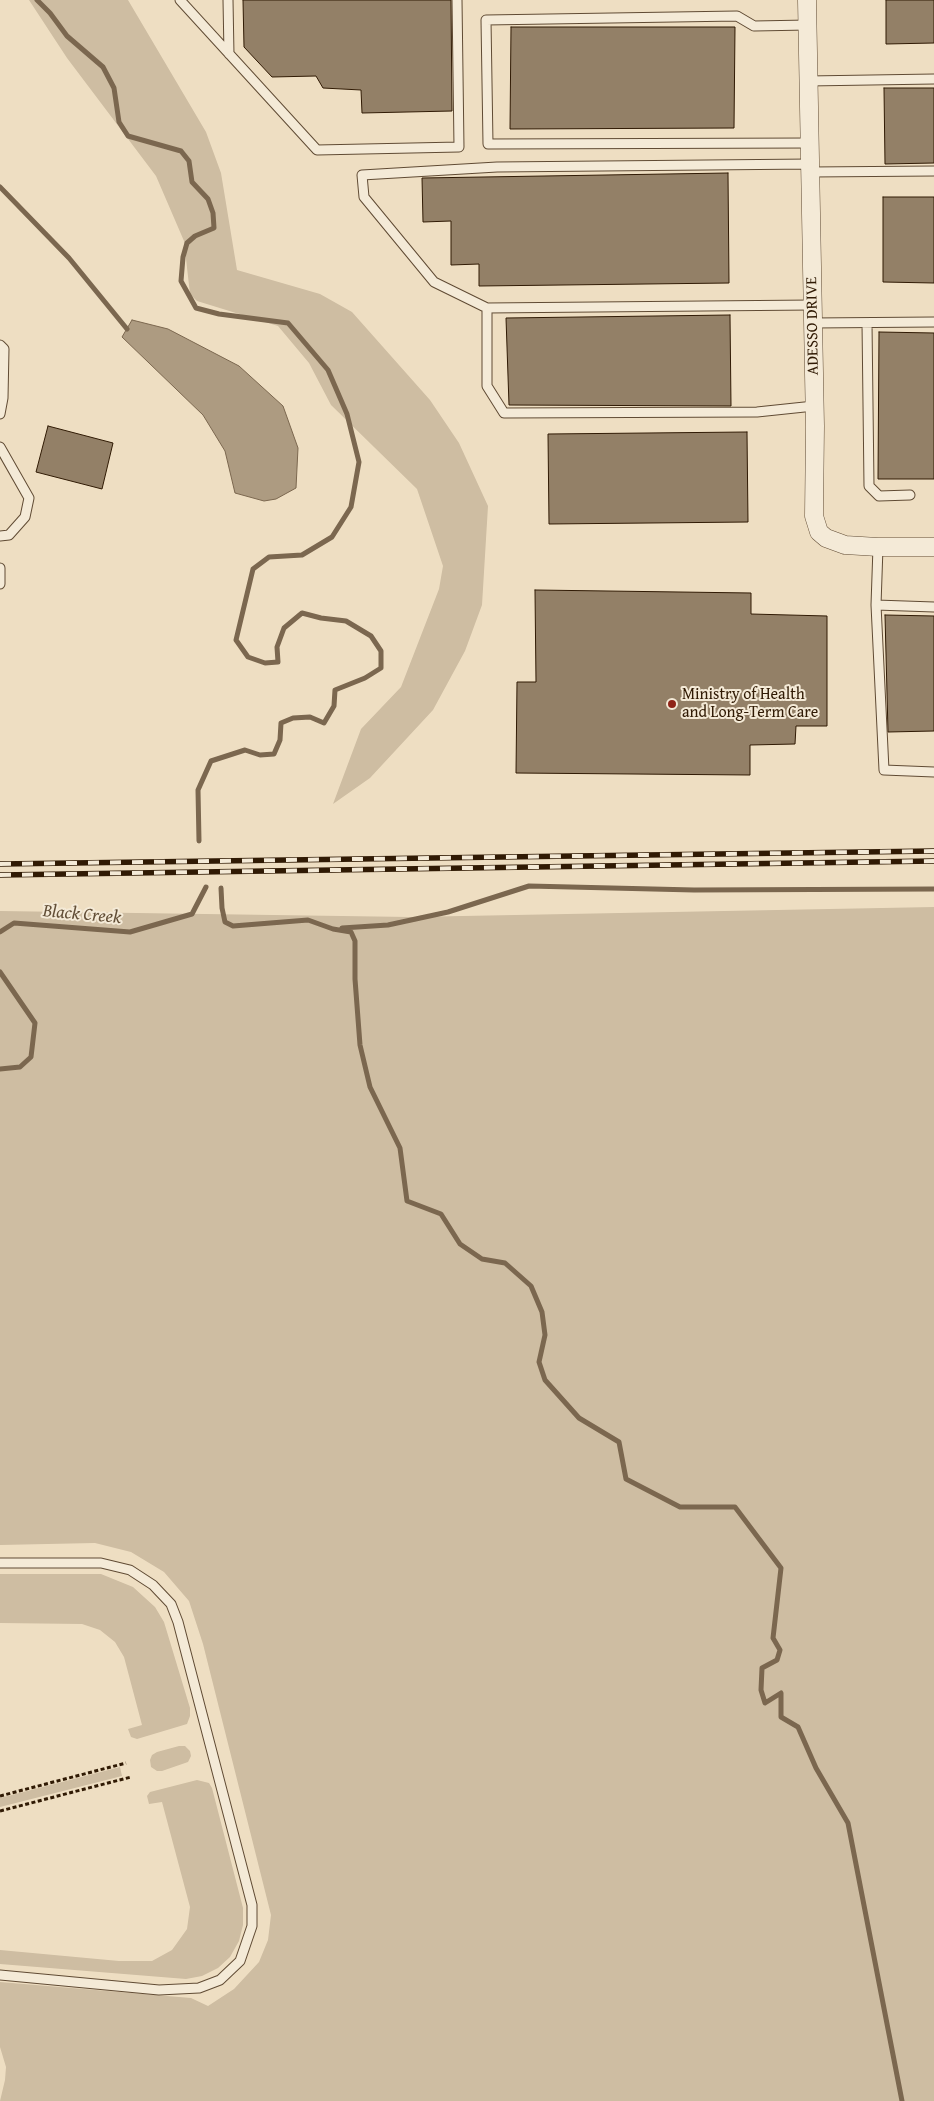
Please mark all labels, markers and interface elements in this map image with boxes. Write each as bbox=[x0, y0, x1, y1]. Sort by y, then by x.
street label: ADESSO DRIVE bbox=[803, 276, 823, 376]
place label: Ministry of Health and Long-Term Care bbox=[682, 685, 818, 723]
marker: Ministry of Health and Long-Term Care bbox=[666, 698, 678, 710]
water label: Black Creek bbox=[42, 901, 122, 929]

